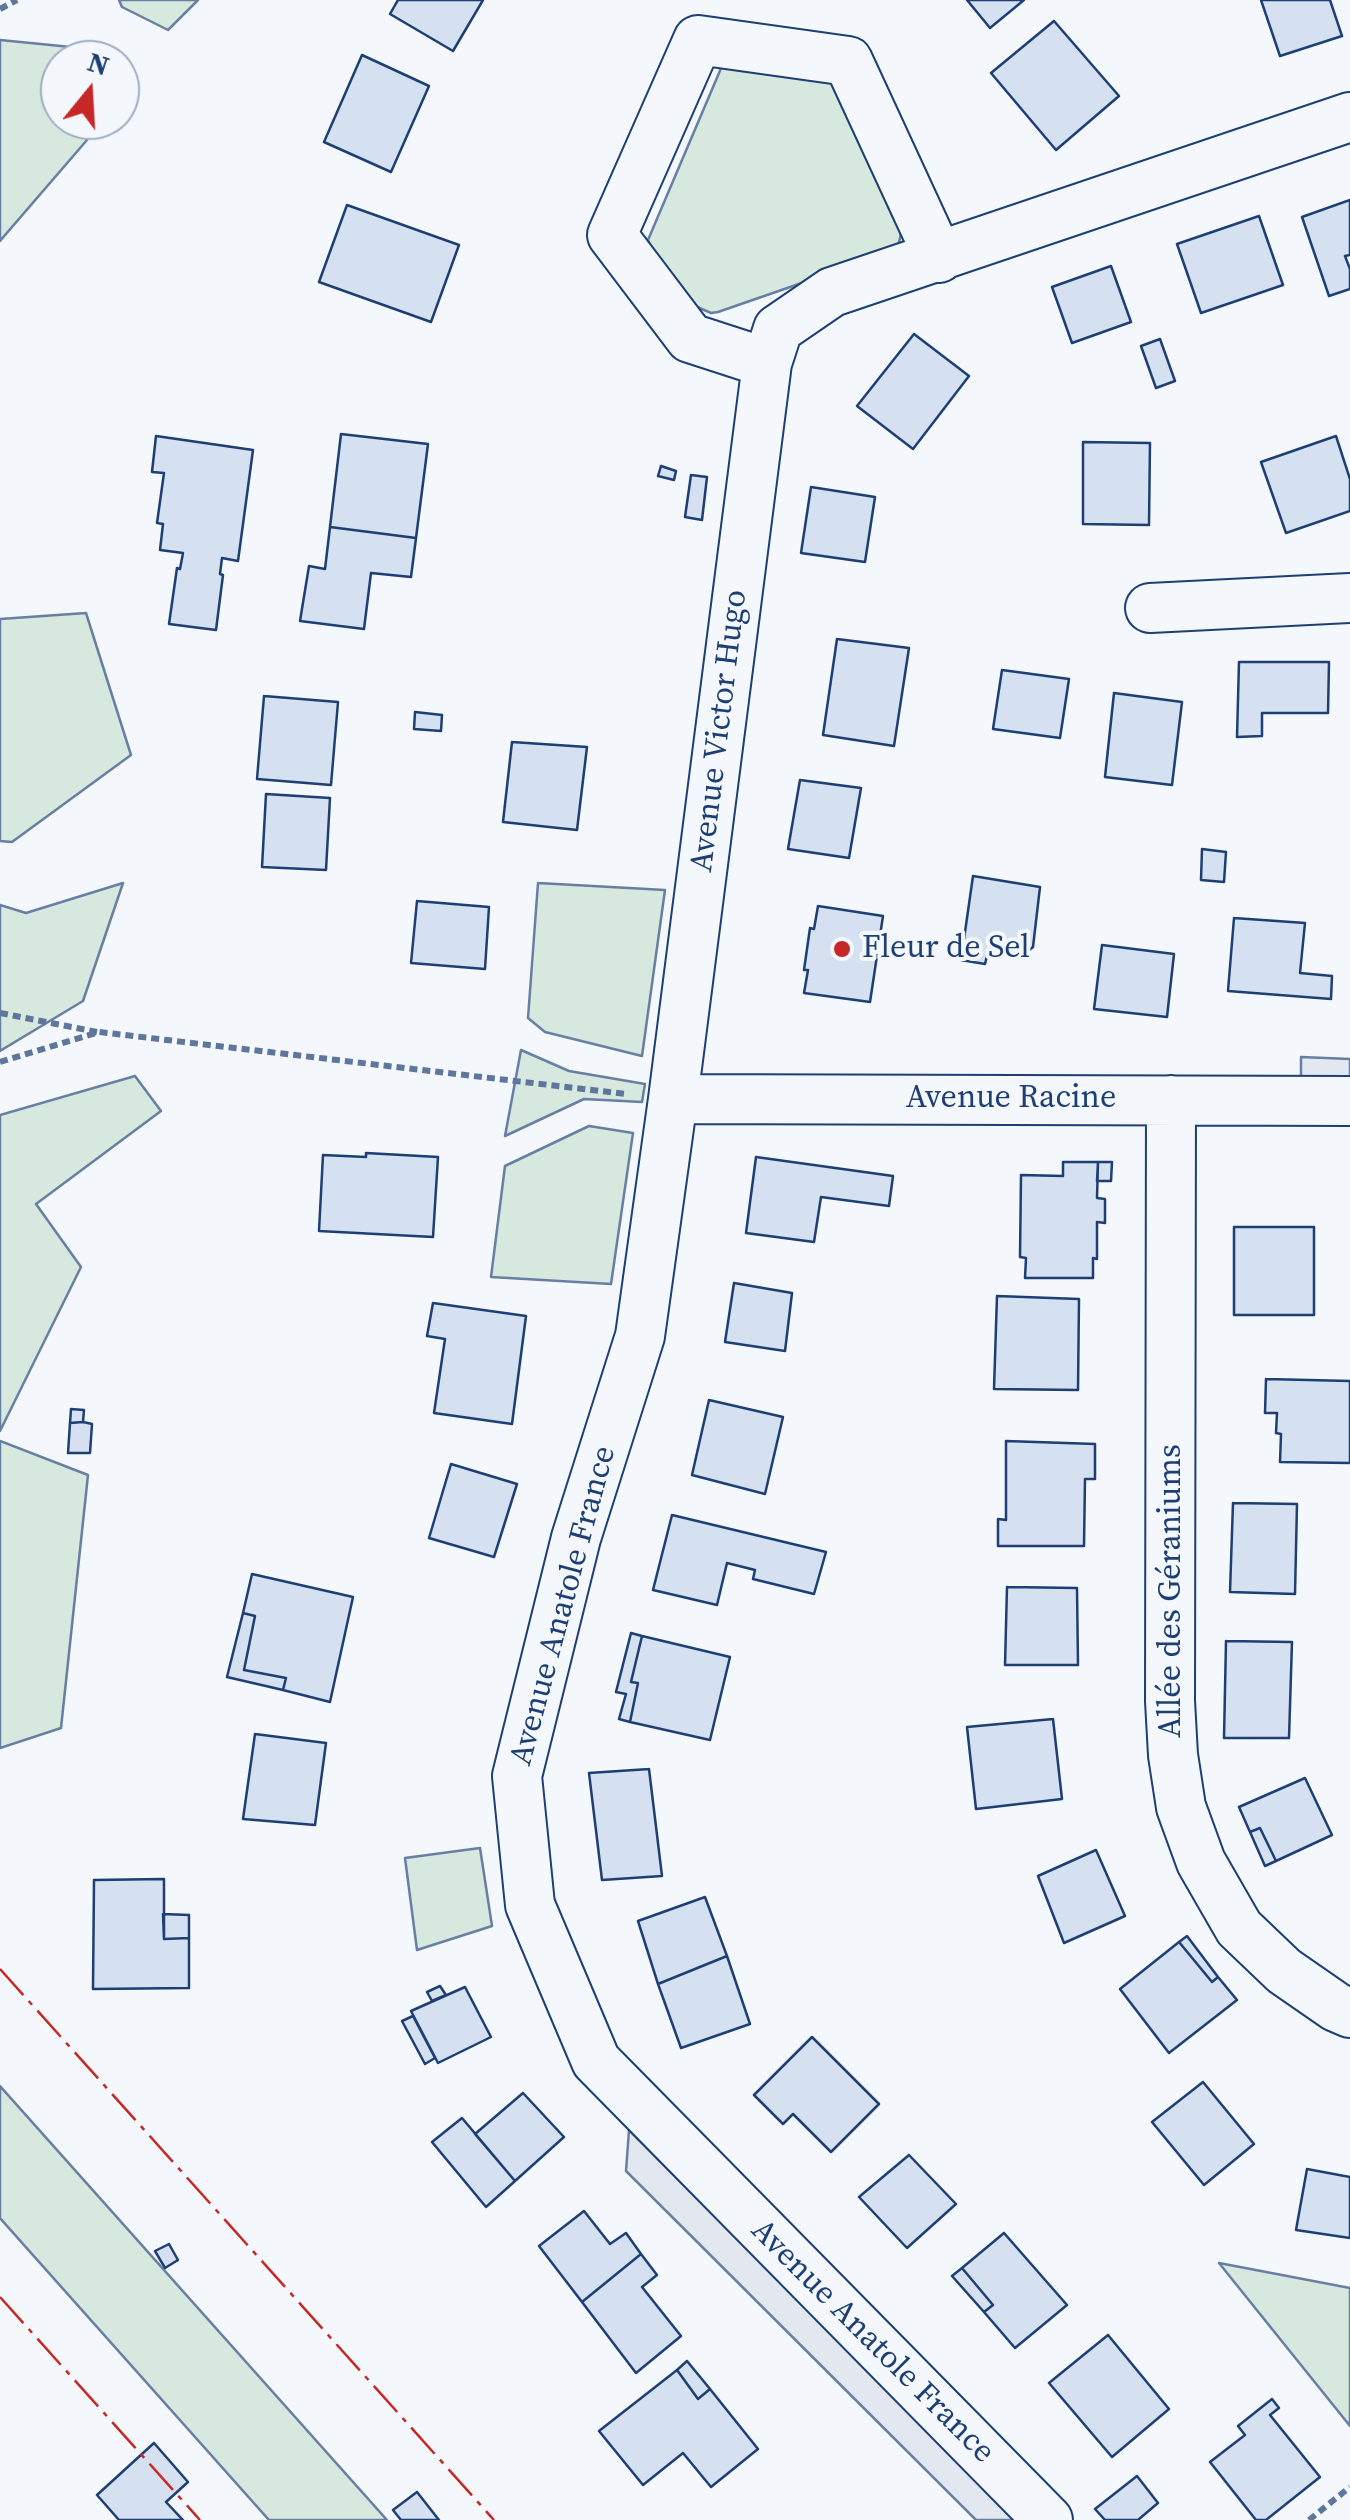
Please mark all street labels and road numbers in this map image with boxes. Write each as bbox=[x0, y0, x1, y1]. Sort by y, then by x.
street label: Avenue Victor Hugo bbox=[684, 588, 756, 874]
street label: Avenue Racine bbox=[906, 1080, 1116, 1118]
street label: Avenue Anatole France bbox=[503, 1442, 625, 1770]
street label: Allée des Géraniums bbox=[1153, 1444, 1191, 1738]
street label: Avenue Anatole France bbox=[742, 2212, 1002, 2472]

